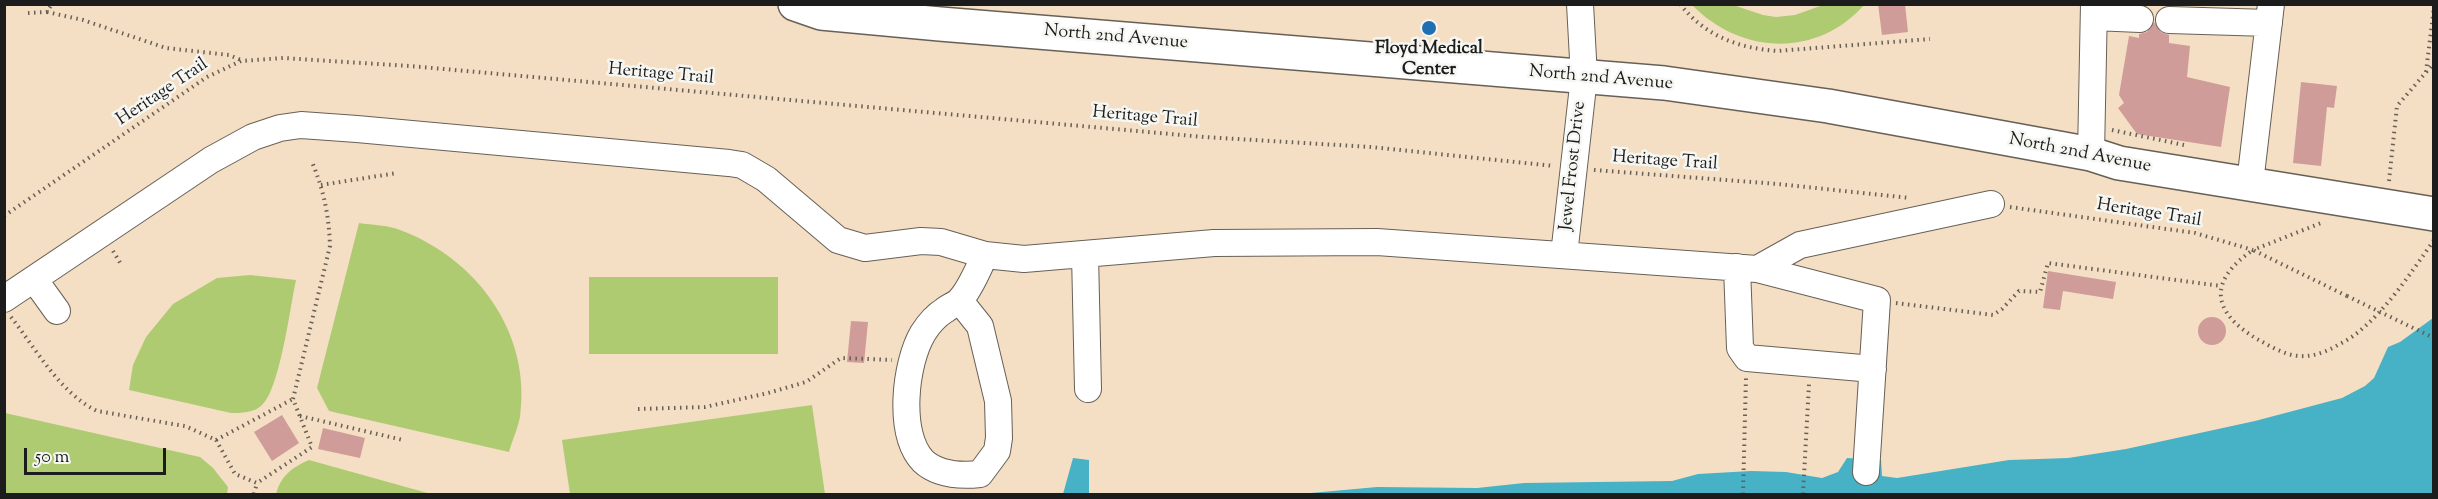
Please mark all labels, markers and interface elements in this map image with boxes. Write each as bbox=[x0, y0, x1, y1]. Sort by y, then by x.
marker: Floyd Medical Center bbox=[1420, 19, 1438, 37]
street label: North 2nd Avenue bbox=[1043, 21, 1189, 55]
place label: Floyd Medical Center bbox=[1375, 39, 1483, 82]
street label: Heritage Trail bbox=[113, 54, 213, 132]
street label: Heritage Trail bbox=[607, 60, 715, 90]
street label: North 2nd Avenue bbox=[1528, 62, 1674, 96]
street label: Jewel Frost Drive bbox=[1556, 100, 1592, 232]
street label: Heritage Trail bbox=[1091, 103, 1199, 133]
street label: North 2nd Avenue bbox=[2007, 130, 2153, 178]
street label: Heritage Trail bbox=[1611, 148, 1719, 176]
street label: Heritage Trail bbox=[2095, 195, 2203, 233]
scale bar bbox=[27, 436, 170, 474]
text: 50 m bbox=[35, 445, 69, 471]

